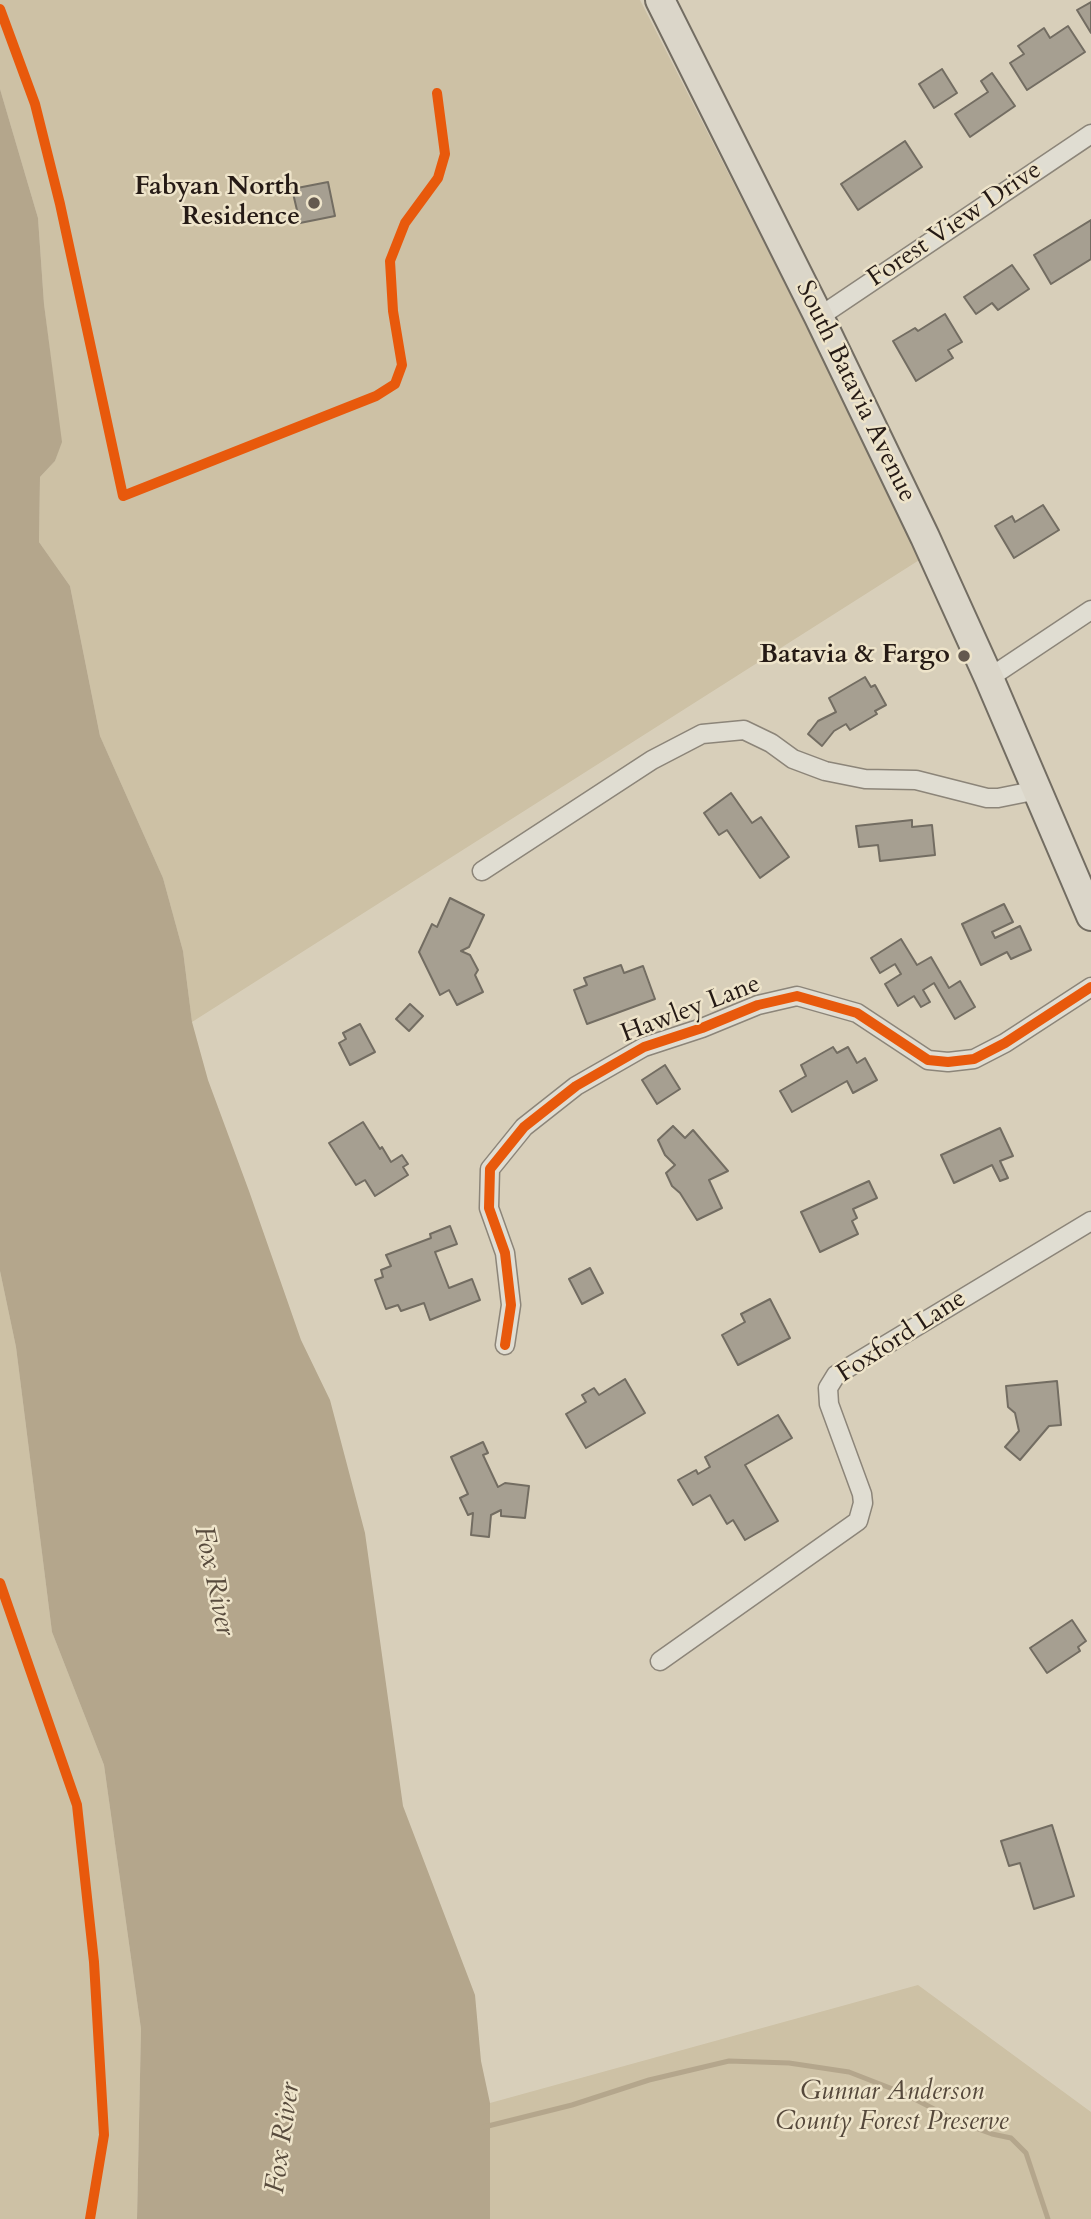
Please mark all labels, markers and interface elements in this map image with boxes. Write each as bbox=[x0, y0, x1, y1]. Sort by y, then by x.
street label: Forest View Drive bbox=[862, 155, 1048, 295]
place label: Fabyan North Residence bbox=[135, 172, 300, 234]
marker: Fabyan North Residence bbox=[306, 195, 322, 211]
street label: South Batavia Avenue bbox=[788, 276, 922, 508]
place label: Batavia & Fargo bbox=[759, 640, 950, 672]
marker: Batavia & Fargo bbox=[956, 648, 972, 664]
street label: Hawley Lane bbox=[617, 969, 765, 1051]
street label: Foxford Lane bbox=[832, 1284, 972, 1390]
water label: Fox River bbox=[185, 1523, 241, 1639]
park label: Gunnar Anderson County Forest Preserve bbox=[775, 2077, 1009, 2138]
water label: Fox River bbox=[260, 2081, 308, 2195]

